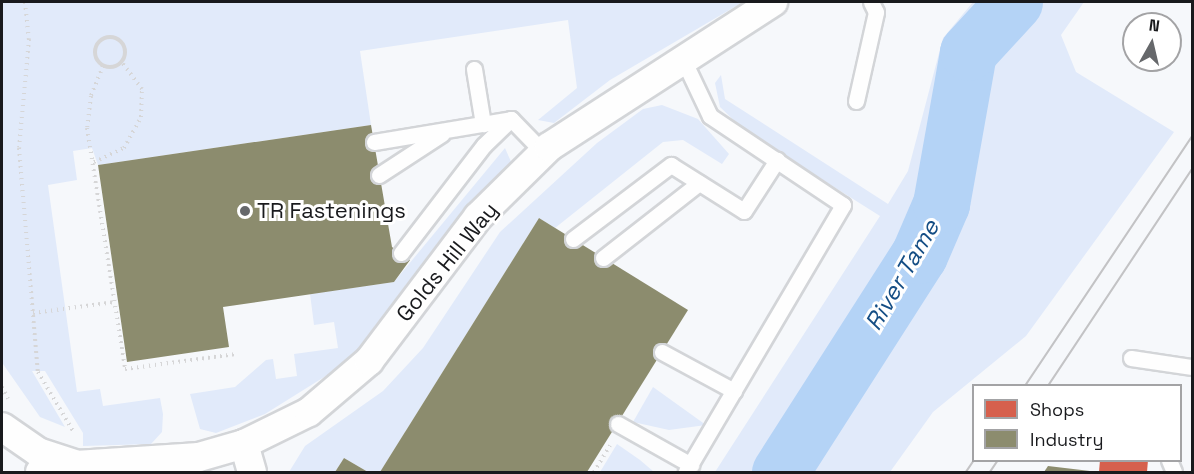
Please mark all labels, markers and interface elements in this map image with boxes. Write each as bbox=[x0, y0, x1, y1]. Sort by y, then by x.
north arrow bbox=[1122, 12, 1182, 72]
text: N bbox=[1148, 15, 1161, 37]
street label: Golds Hill Way bbox=[391, 197, 503, 327]
place label: TR Fastenings bbox=[257, 198, 406, 224]
marker: TR Fastenings bbox=[238, 204, 252, 218]
water label: River Tame bbox=[859, 214, 945, 336]
legend bbox=[972, 384, 1182, 462]
text: Shops bbox=[1030, 398, 1084, 421]
text: Industry bbox=[1030, 428, 1103, 451]

